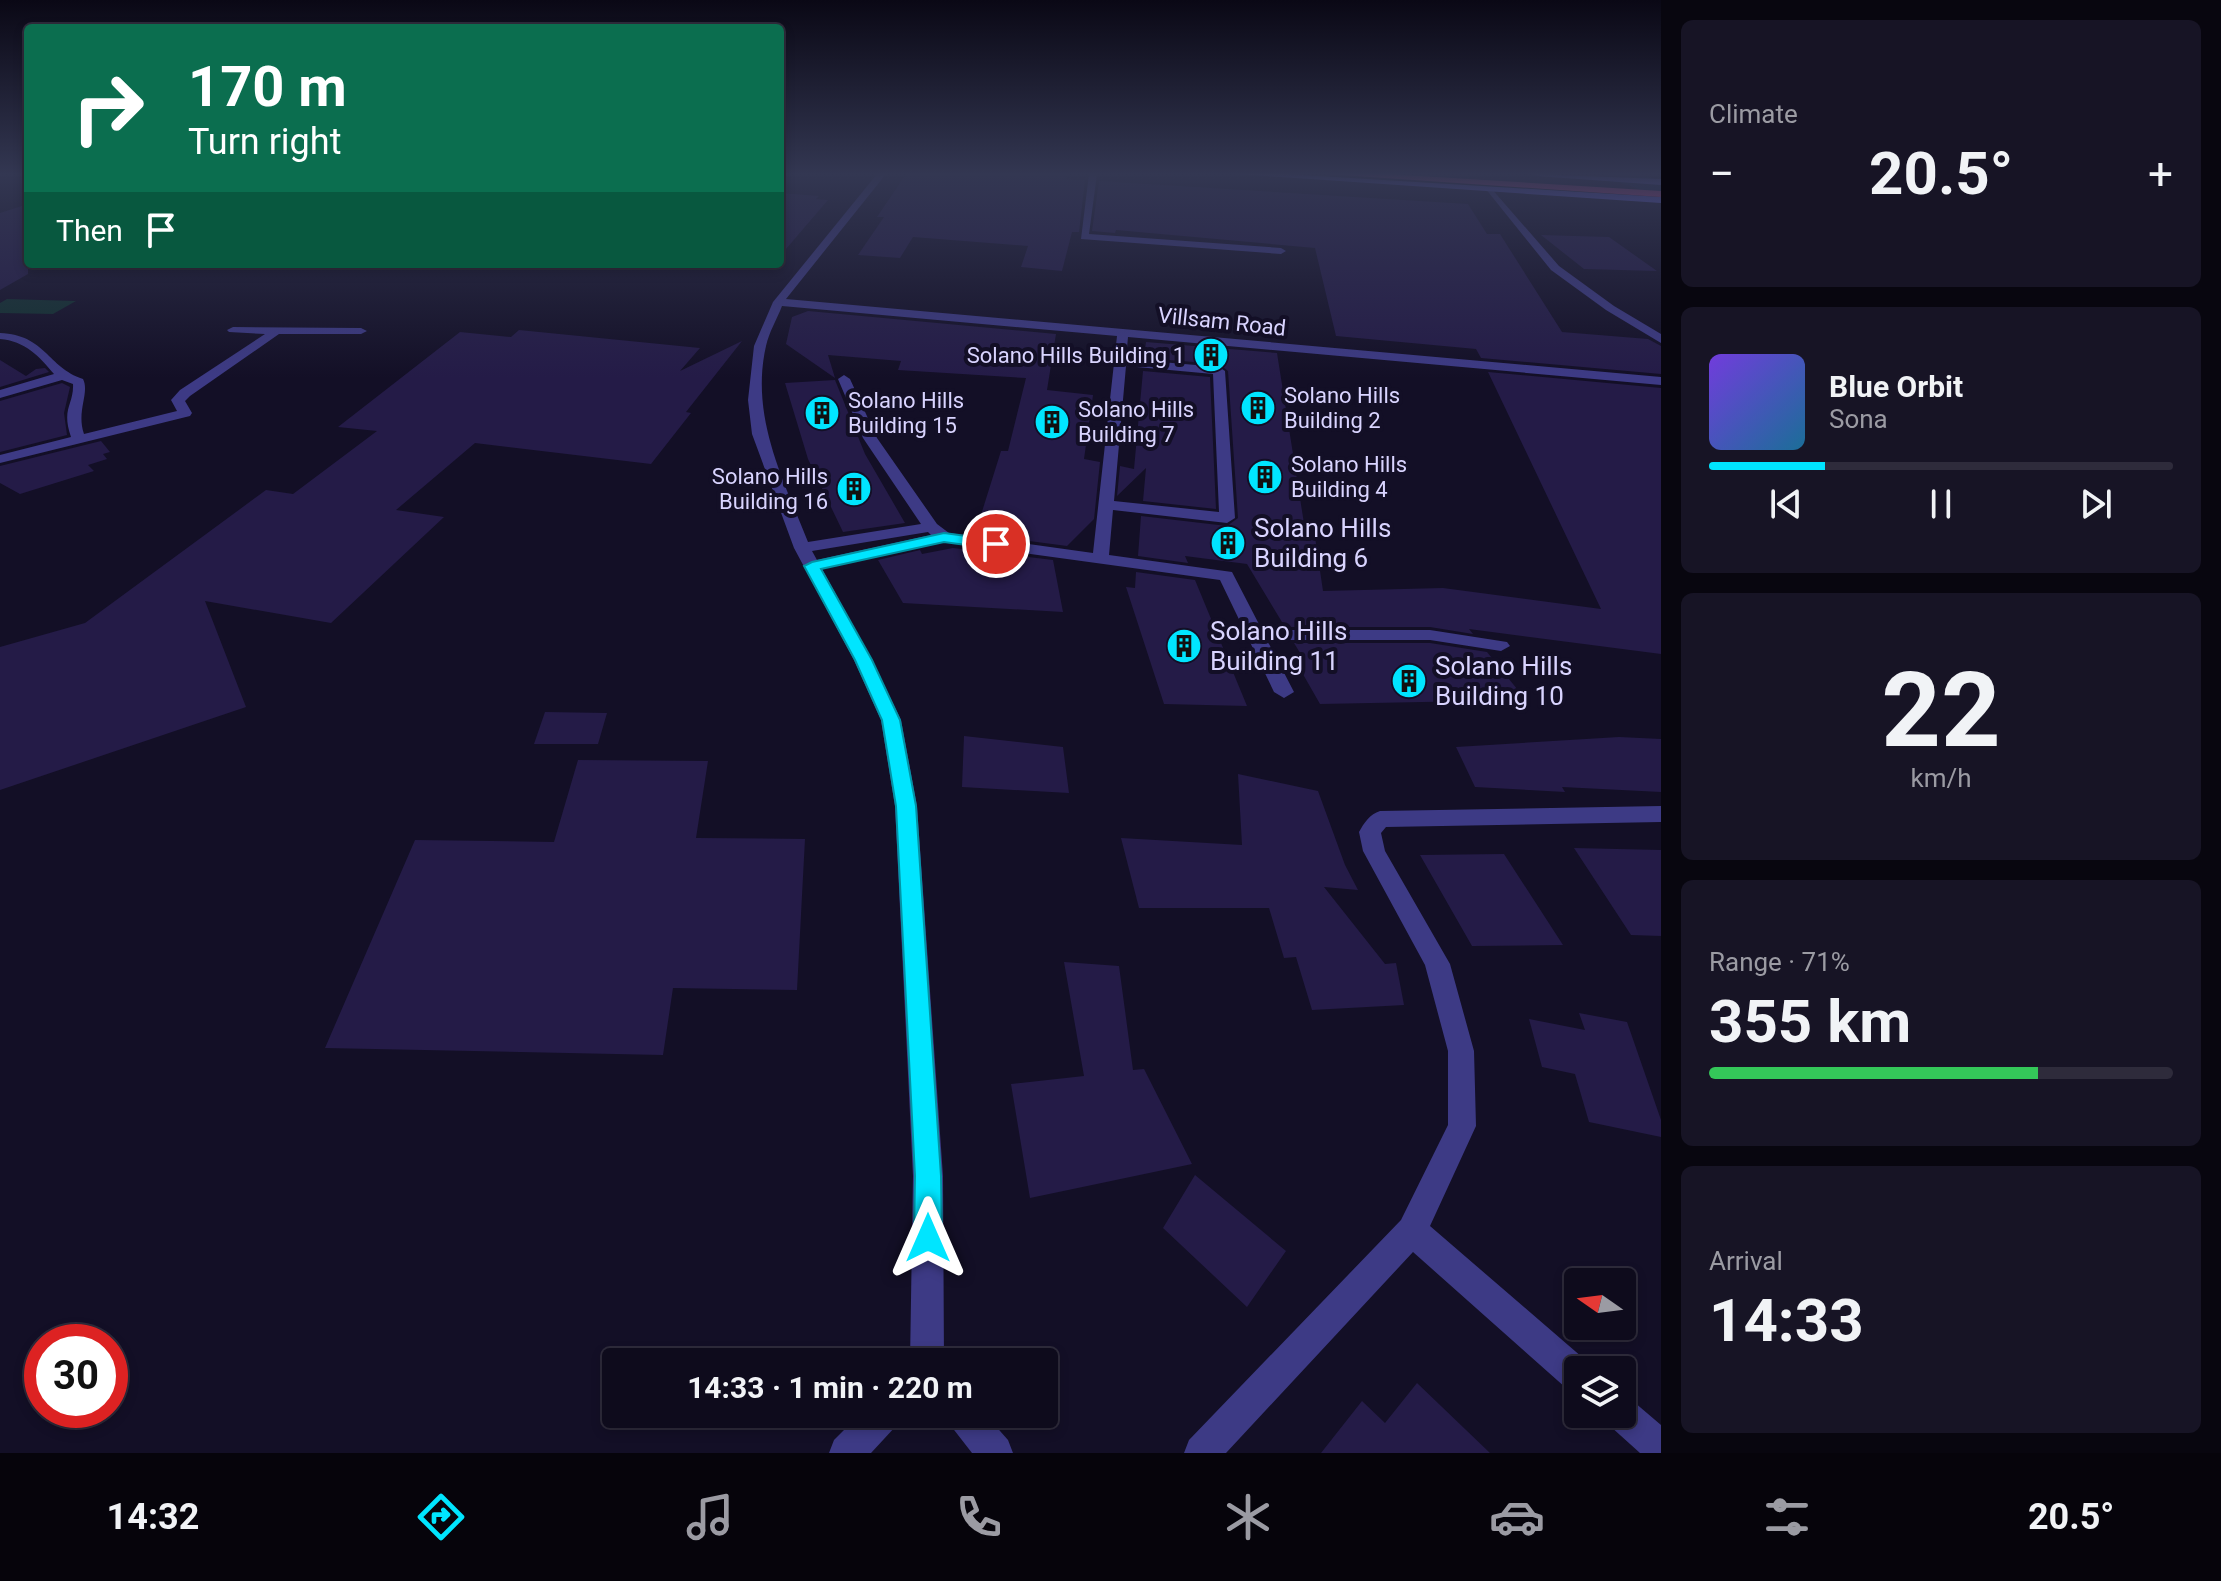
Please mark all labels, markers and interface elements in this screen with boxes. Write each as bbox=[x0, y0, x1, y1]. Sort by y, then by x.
text: 170 m bbox=[188, 54, 347, 120]
icon: right bbox=[56, 56, 160, 160]
text: Climate bbox=[1709, 99, 1798, 129]
text: Turn right bbox=[188, 121, 341, 163]
text: 20.5° bbox=[1869, 138, 2013, 209]
text: − bbox=[1709, 148, 1734, 200]
text: + bbox=[2148, 148, 2173, 200]
icon: arrive bbox=[139, 208, 183, 252]
text: Then bbox=[56, 213, 123, 248]
street label: Villsam Road bbox=[1157, 302, 1287, 341]
building icon: Solano Hills Building 1 bbox=[1192, 336, 1230, 374]
place label: Solano Hills Building 1 bbox=[967, 343, 1185, 368]
text: Blue Orbit bbox=[1829, 369, 1963, 404]
place label: Solano Hills Building 2 bbox=[1284, 383, 1400, 433]
place label: Solano Hills Building 15 bbox=[848, 388, 964, 438]
building icon: Solano Hills Building 2 bbox=[1239, 389, 1277, 427]
building icon: Solano Hills Building 15 bbox=[803, 394, 841, 432]
place label: Solano Hills Building 7 bbox=[1078, 397, 1194, 447]
building icon: Solano Hills Building 7 bbox=[1033, 403, 1071, 441]
text: Sona bbox=[1829, 404, 1888, 434]
place label: Solano Hills Building 4 bbox=[1291, 452, 1407, 502]
building icon: Solano Hills Building 4 bbox=[1246, 458, 1284, 496]
place label: Solano Hills Building 16 bbox=[712, 464, 828, 514]
building icon: Solano Hills Building 16 bbox=[835, 470, 873, 508]
icon: previous bbox=[1764, 482, 1808, 526]
icon: pause bbox=[1919, 482, 1963, 526]
icon: next bbox=[2074, 482, 2118, 526]
pin bbox=[962, 510, 1030, 578]
place label: Solano Hills Building 6 bbox=[1254, 513, 1391, 573]
icon: arrive bbox=[974, 522, 1018, 566]
building icon: Solano Hills Building 6 bbox=[1209, 524, 1247, 562]
place label: Solano Hills Building 11 bbox=[1210, 616, 1347, 676]
building icon: Solano Hills Building 11 bbox=[1165, 627, 1203, 665]
text: 22 bbox=[1881, 650, 2001, 771]
place label: Solano Hills Building 10 bbox=[1435, 651, 1572, 711]
building icon: Solano Hills Building 10 bbox=[1390, 662, 1428, 700]
text: km/h bbox=[1910, 763, 1972, 793]
text: Range · 71% bbox=[1709, 947, 1850, 977]
text: 355 km bbox=[1709, 986, 1911, 1057]
position arrow bbox=[886, 1196, 970, 1280]
text: Arrival bbox=[1709, 1246, 1783, 1276]
north arrow bbox=[1564, 1268, 1636, 1340]
map controls bbox=[1564, 1268, 1636, 1428]
text: 14:33 bbox=[1709, 1285, 1864, 1356]
speed limit sign: 30 bbox=[24, 1324, 128, 1428]
button: layers bbox=[1564, 1356, 1636, 1428]
text: 14:33 · 1 min · 220 m bbox=[687, 1370, 973, 1405]
icon: directions bbox=[413, 1489, 469, 1545]
icon: music bbox=[682, 1489, 738, 1545]
icon: phone bbox=[951, 1489, 1007, 1545]
icon: climate bbox=[1220, 1489, 1276, 1545]
icon: car bbox=[1489, 1489, 1545, 1545]
icon: filters bbox=[1759, 1489, 1815, 1545]
text: 14:32 bbox=[107, 1496, 199, 1538]
text: 20.5° bbox=[2028, 1496, 2114, 1538]

